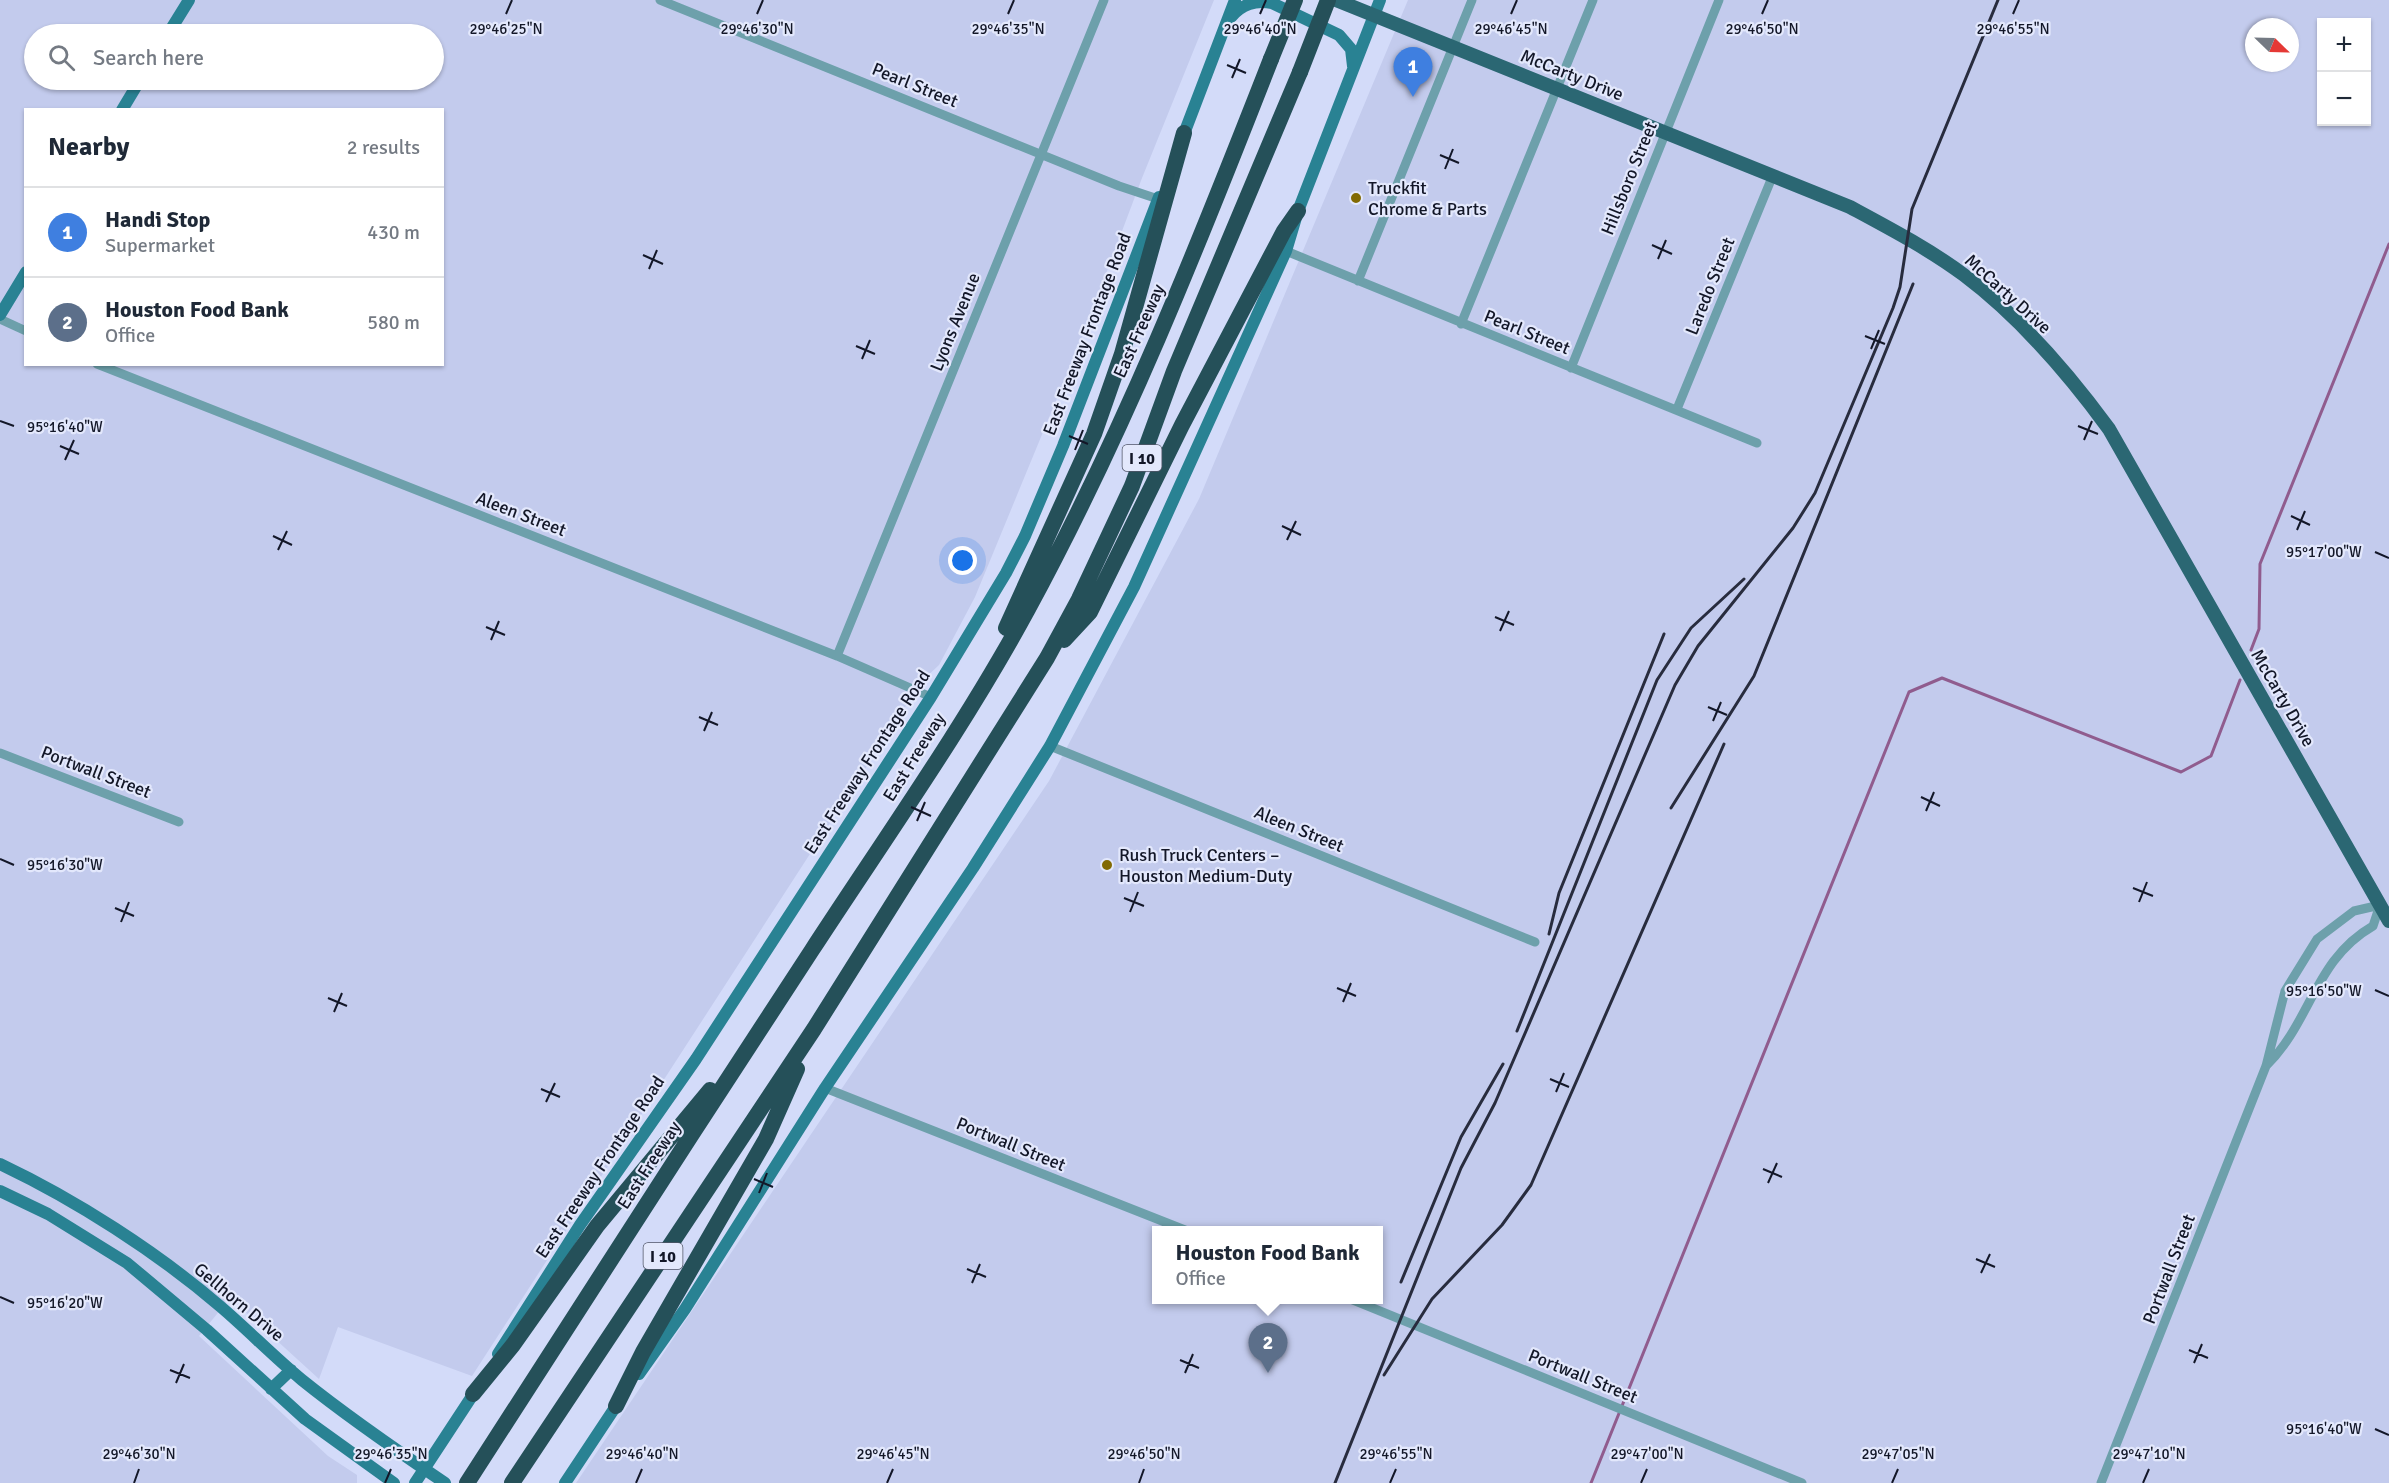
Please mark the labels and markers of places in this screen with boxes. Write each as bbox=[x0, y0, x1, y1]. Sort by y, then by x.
pin: 1 bbox=[1394, 48, 1432, 97]
place label: Truckfit Chrome & Parts bbox=[1368, 177, 1487, 220]
marker: Truckfit Chrome & Parts bbox=[1349, 191, 1363, 205]
place label: Rush Truck Centers – Houston Medium-Duty bbox=[1119, 844, 1293, 887]
marker: Rush Truck Centers – Houston Medium-Duty bbox=[1100, 858, 1114, 872]
pin: 2 bbox=[1248, 1324, 1288, 1373]

